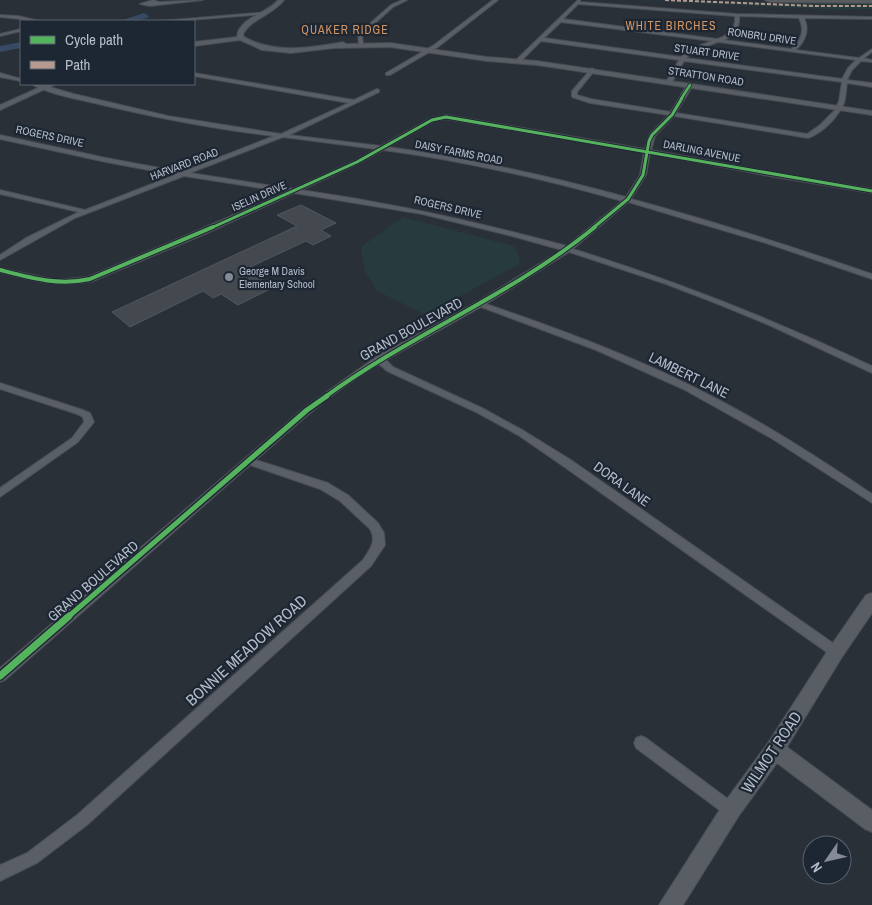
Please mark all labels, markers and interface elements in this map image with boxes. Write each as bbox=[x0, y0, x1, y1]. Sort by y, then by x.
district label: WHITE BIRCHES bbox=[625, 18, 717, 34]
legend bbox=[20, 20, 195, 85]
district label: QUAKER RIDGE bbox=[301, 22, 389, 38]
street label: RONBRU DRIVE bbox=[727, 24, 797, 48]
text: Cycle path bbox=[65, 29, 123, 50]
street label: STUART DRIVE bbox=[673, 40, 741, 64]
text: Path bbox=[65, 54, 90, 75]
street label: STRATTON ROAD bbox=[667, 63, 745, 89]
street label: ROGERS DRIVE bbox=[15, 122, 85, 150]
street label: DAISY FARMS ROAD bbox=[414, 137, 504, 167]
street label: DARLING AVENUE bbox=[662, 137, 742, 165]
street label: HARVARD ROAD bbox=[148, 145, 220, 183]
street label: ISELIN DRIVE bbox=[229, 178, 289, 214]
street label: ROGERS DRIVE bbox=[413, 192, 483, 222]
place label: George M Davis Elementary School bbox=[239, 264, 315, 291]
marker: George M Davis Elementary School bbox=[223, 271, 235, 283]
street label: GRAND BOULEVARD bbox=[357, 293, 465, 365]
street label: LAMBERT LANE bbox=[646, 348, 732, 402]
street label: DORA LANE bbox=[590, 457, 654, 511]
street label: GRAND BOULEVARD bbox=[44, 537, 142, 625]
street label: BONNIE MEADOW ROAD bbox=[181, 590, 311, 710]
street label: WILMOT ROAD bbox=[736, 707, 806, 797]
north arrow bbox=[802, 835, 852, 885]
text: N bbox=[806, 859, 826, 876]

